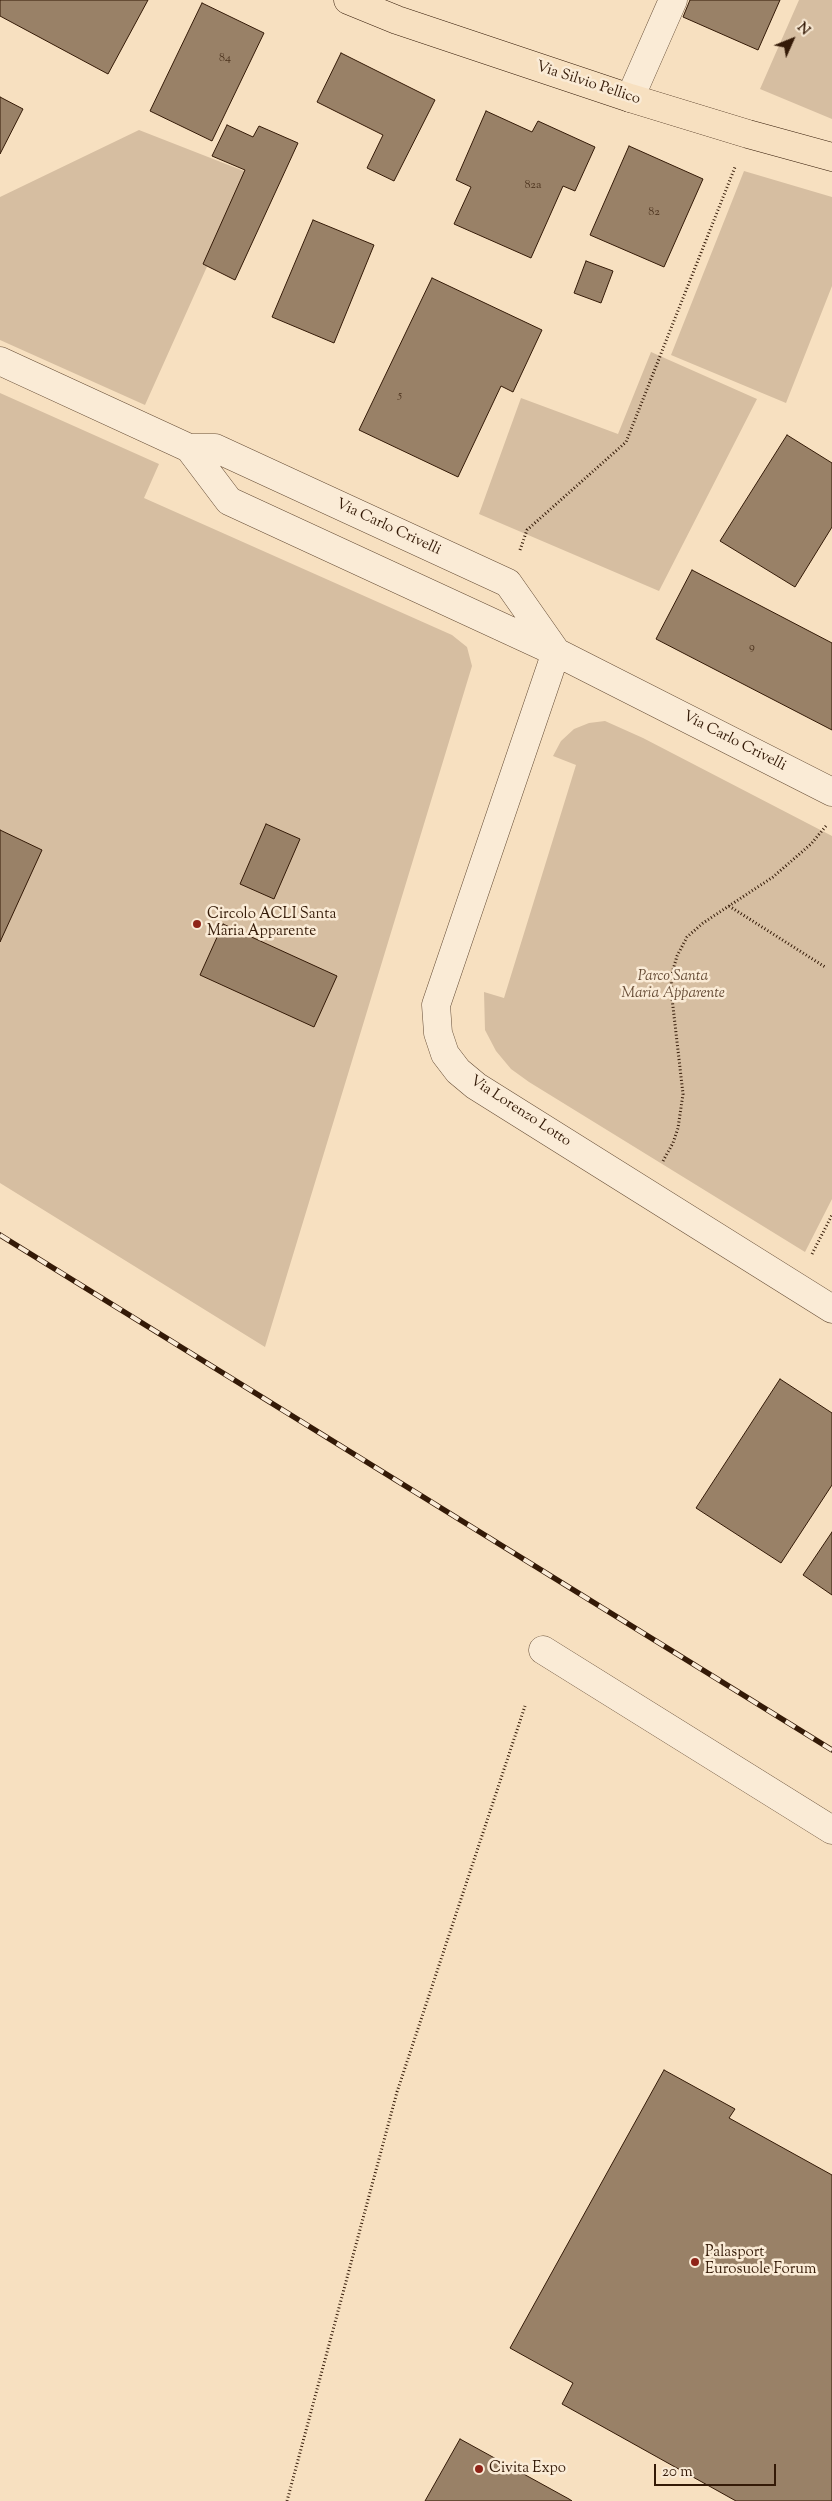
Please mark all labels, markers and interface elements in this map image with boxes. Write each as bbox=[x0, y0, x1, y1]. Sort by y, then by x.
north arrow bbox=[767, 15, 817, 65]
text: N bbox=[792, 19, 814, 41]
house number: 84 bbox=[219, 52, 231, 66]
street label: Via Silvio Pellico bbox=[534, 59, 642, 109]
house number: 82a bbox=[524, 179, 542, 193]
house number: 82 bbox=[648, 206, 660, 220]
house number: 5 bbox=[398, 389, 402, 403]
street label: Via Carlo Crivelli bbox=[333, 496, 443, 560]
house number: 9 bbox=[749, 641, 755, 655]
street label: Via Carlo Crivelli bbox=[679, 708, 789, 776]
place label: Circolo ACLI Santa Maria Apparente bbox=[207, 906, 336, 941]
marker: Circolo ACLI Santa Maria Apparente bbox=[191, 918, 203, 930]
park label: Parco Santa Maria Apparente bbox=[621, 968, 725, 1003]
street label: Via Lorenzo Lotto bbox=[466, 1073, 574, 1151]
place label: Palasport Eurosuole Forum bbox=[705, 2244, 816, 2279]
marker: Palasport Eurosuole Forum bbox=[689, 2256, 701, 2268]
scale bar bbox=[657, 2454, 780, 2486]
place label: Civita Expo bbox=[489, 2460, 566, 2478]
text: 20 m bbox=[662, 2462, 693, 2483]
marker: Civita Expo bbox=[473, 2463, 485, 2475]

